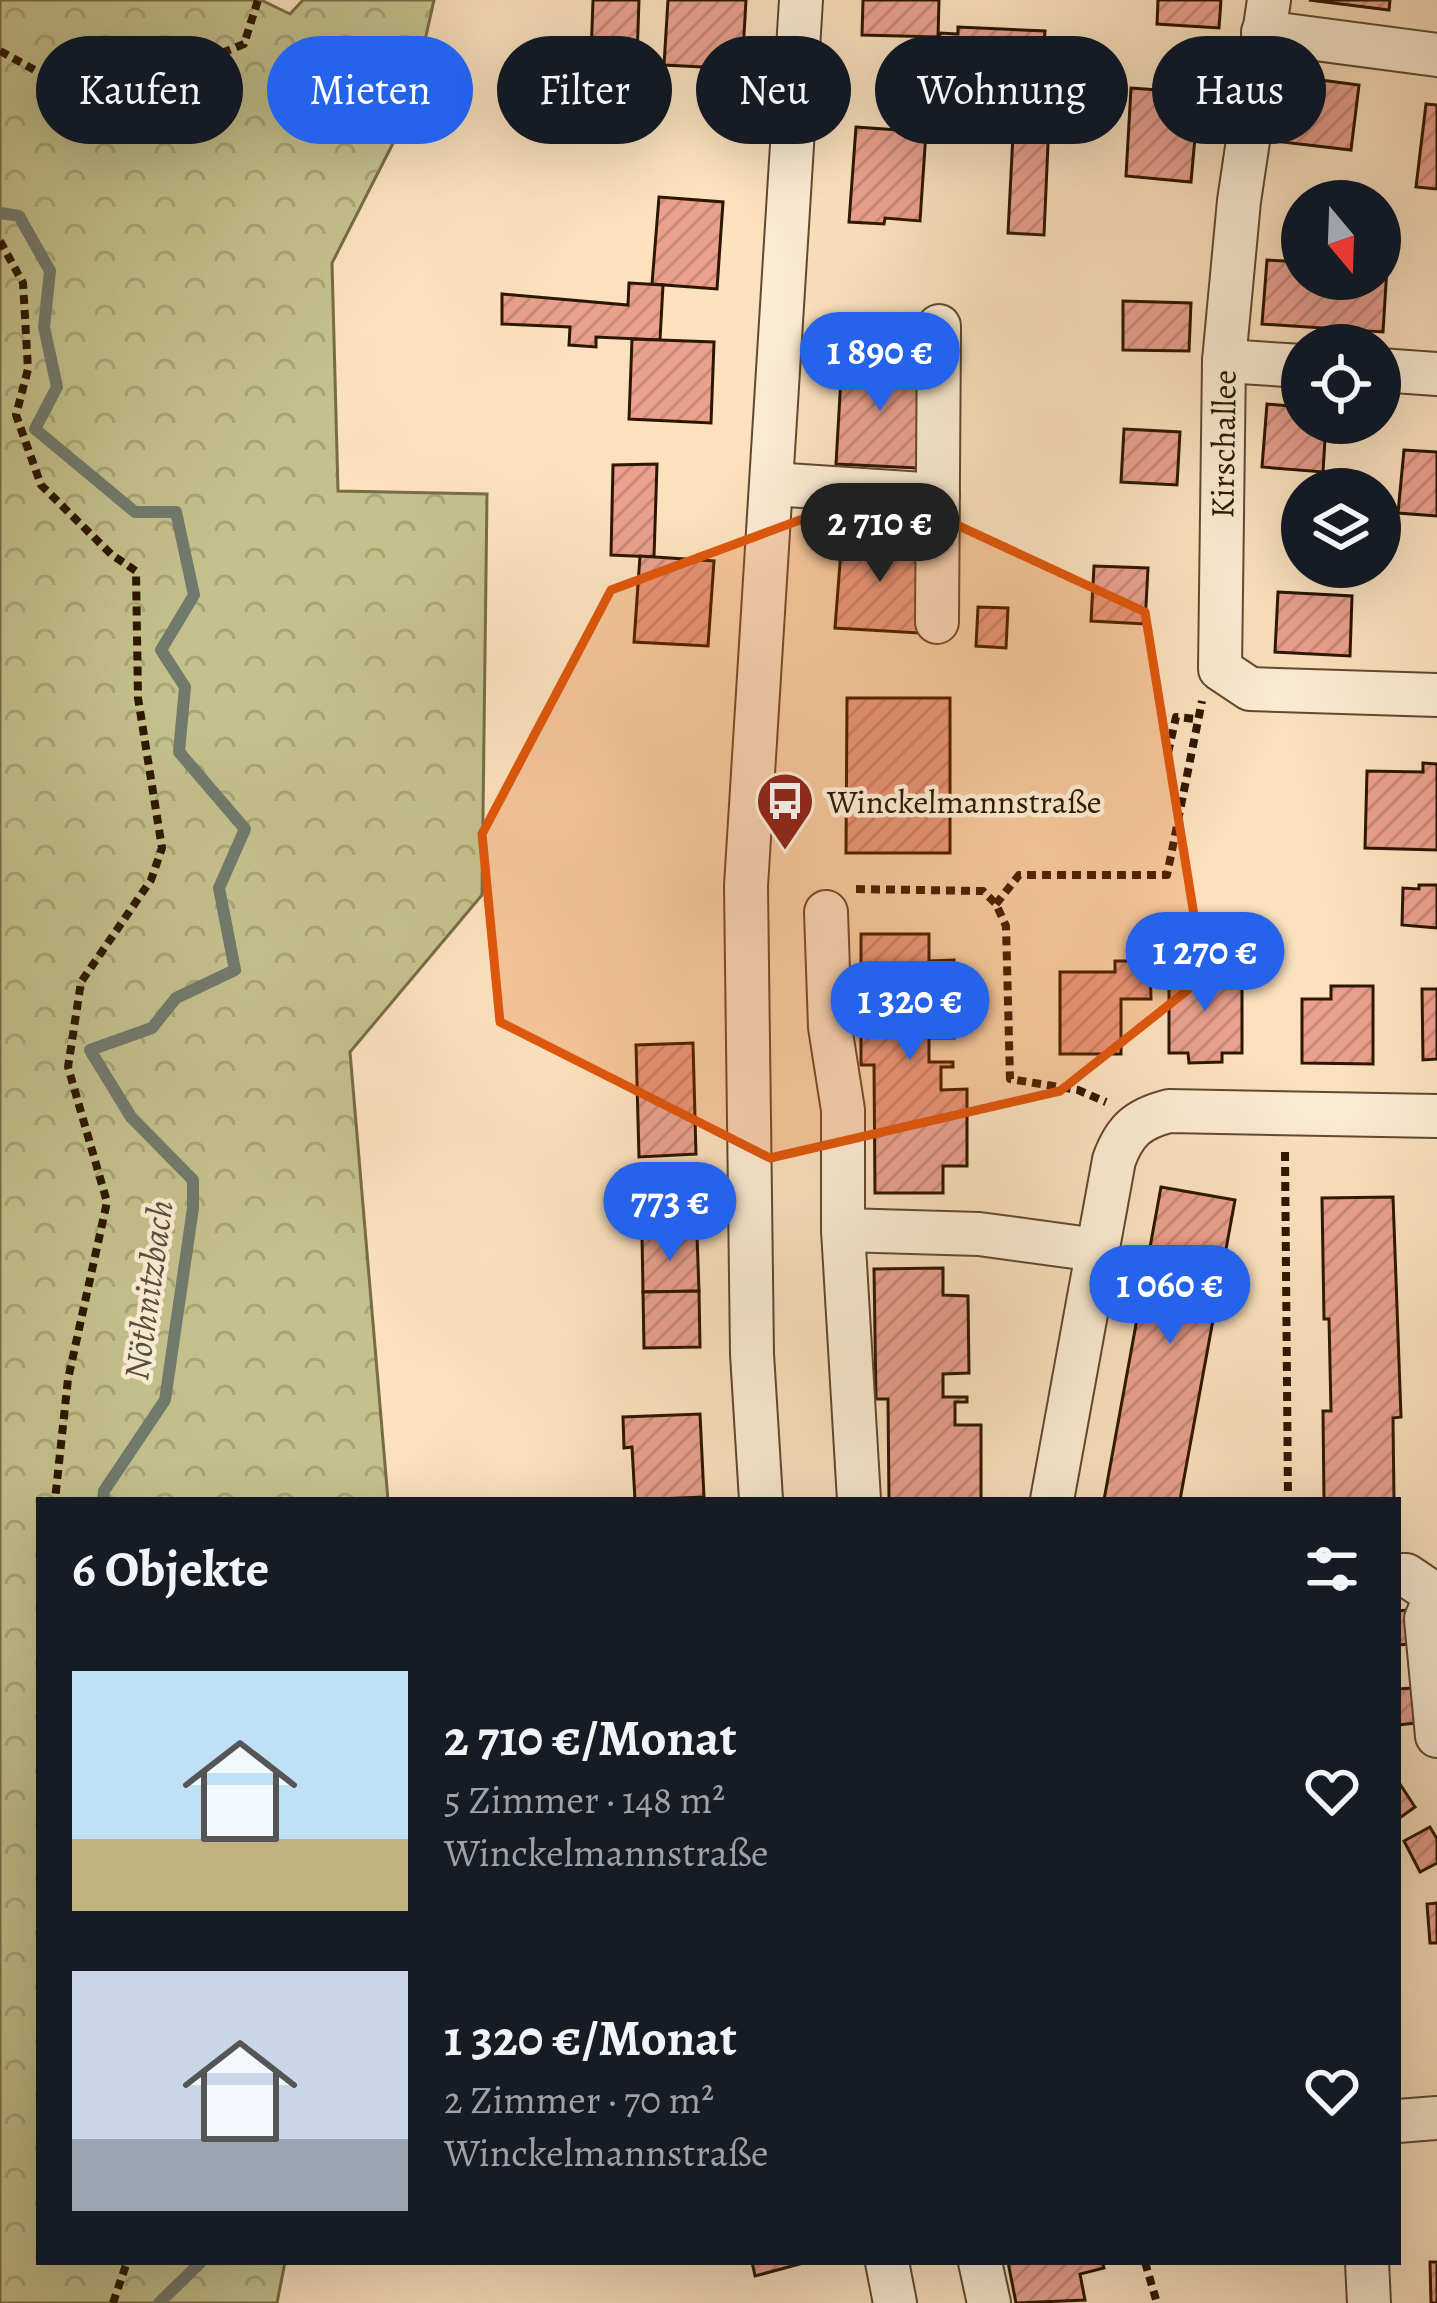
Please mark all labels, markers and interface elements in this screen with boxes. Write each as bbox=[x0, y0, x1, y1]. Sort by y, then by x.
chip: Kaufen bbox=[36, 36, 243, 144]
chip: Mieten bbox=[267, 36, 473, 144]
chip: Filter bbox=[497, 36, 672, 144]
chip: Neu bbox=[696, 36, 851, 144]
chip: Wohnung bbox=[875, 36, 1128, 144]
chip: Haus bbox=[1152, 36, 1326, 144]
north arrow bbox=[1281, 180, 1401, 300]
map controls bbox=[1281, 180, 1401, 588]
pin: 1 890 € bbox=[769, 312, 991, 414]
text: 1 890 € bbox=[827, 324, 933, 377]
button: locate bbox=[1281, 324, 1401, 444]
street label: Kirschallee bbox=[1199, 369, 1247, 519]
button: layers bbox=[1281, 468, 1401, 588]
pin: 2 710 € bbox=[769, 483, 991, 585]
text: 2 710 € bbox=[827, 495, 933, 548]
bus stop icon: Winckelmannstraße bbox=[754, 770, 816, 852]
place label: Winckelmannstraße bbox=[826, 779, 1102, 824]
pin: 1 270 € bbox=[1094, 912, 1316, 1014]
text: 1 270 € bbox=[1152, 924, 1258, 977]
pin: 1 320 € bbox=[799, 961, 1021, 1063]
text: 1 320 € bbox=[857, 973, 963, 1026]
pin: 773 € bbox=[586, 1162, 754, 1264]
text: 773 € bbox=[630, 1174, 710, 1227]
water label: Nöthnitzbach bbox=[111, 1197, 185, 1383]
pin: 1 060 € bbox=[1059, 1245, 1281, 1347]
text: 1 060 € bbox=[1116, 1257, 1224, 1310]
text: 6 Objekte bbox=[72, 1534, 269, 1604]
icon: filters bbox=[1299, 1536, 1365, 1602]
text: 2 710 €/Monat bbox=[444, 1703, 737, 1773]
icon: home bbox=[168, 1719, 312, 1863]
icon: heart bbox=[1299, 1758, 1365, 1824]
text: 5 Zimmer · 148 m² bbox=[444, 1773, 725, 1826]
text: Winckelmannstraße bbox=[444, 1826, 768, 1879]
text: 1 320 €/Monat bbox=[444, 2003, 737, 2073]
icon: home bbox=[168, 2019, 312, 2163]
icon: heart bbox=[1299, 2058, 1365, 2124]
text: 2 Zimmer · 70 m² bbox=[444, 2073, 714, 2126]
text: Winckelmannstraße bbox=[444, 2126, 768, 2179]

